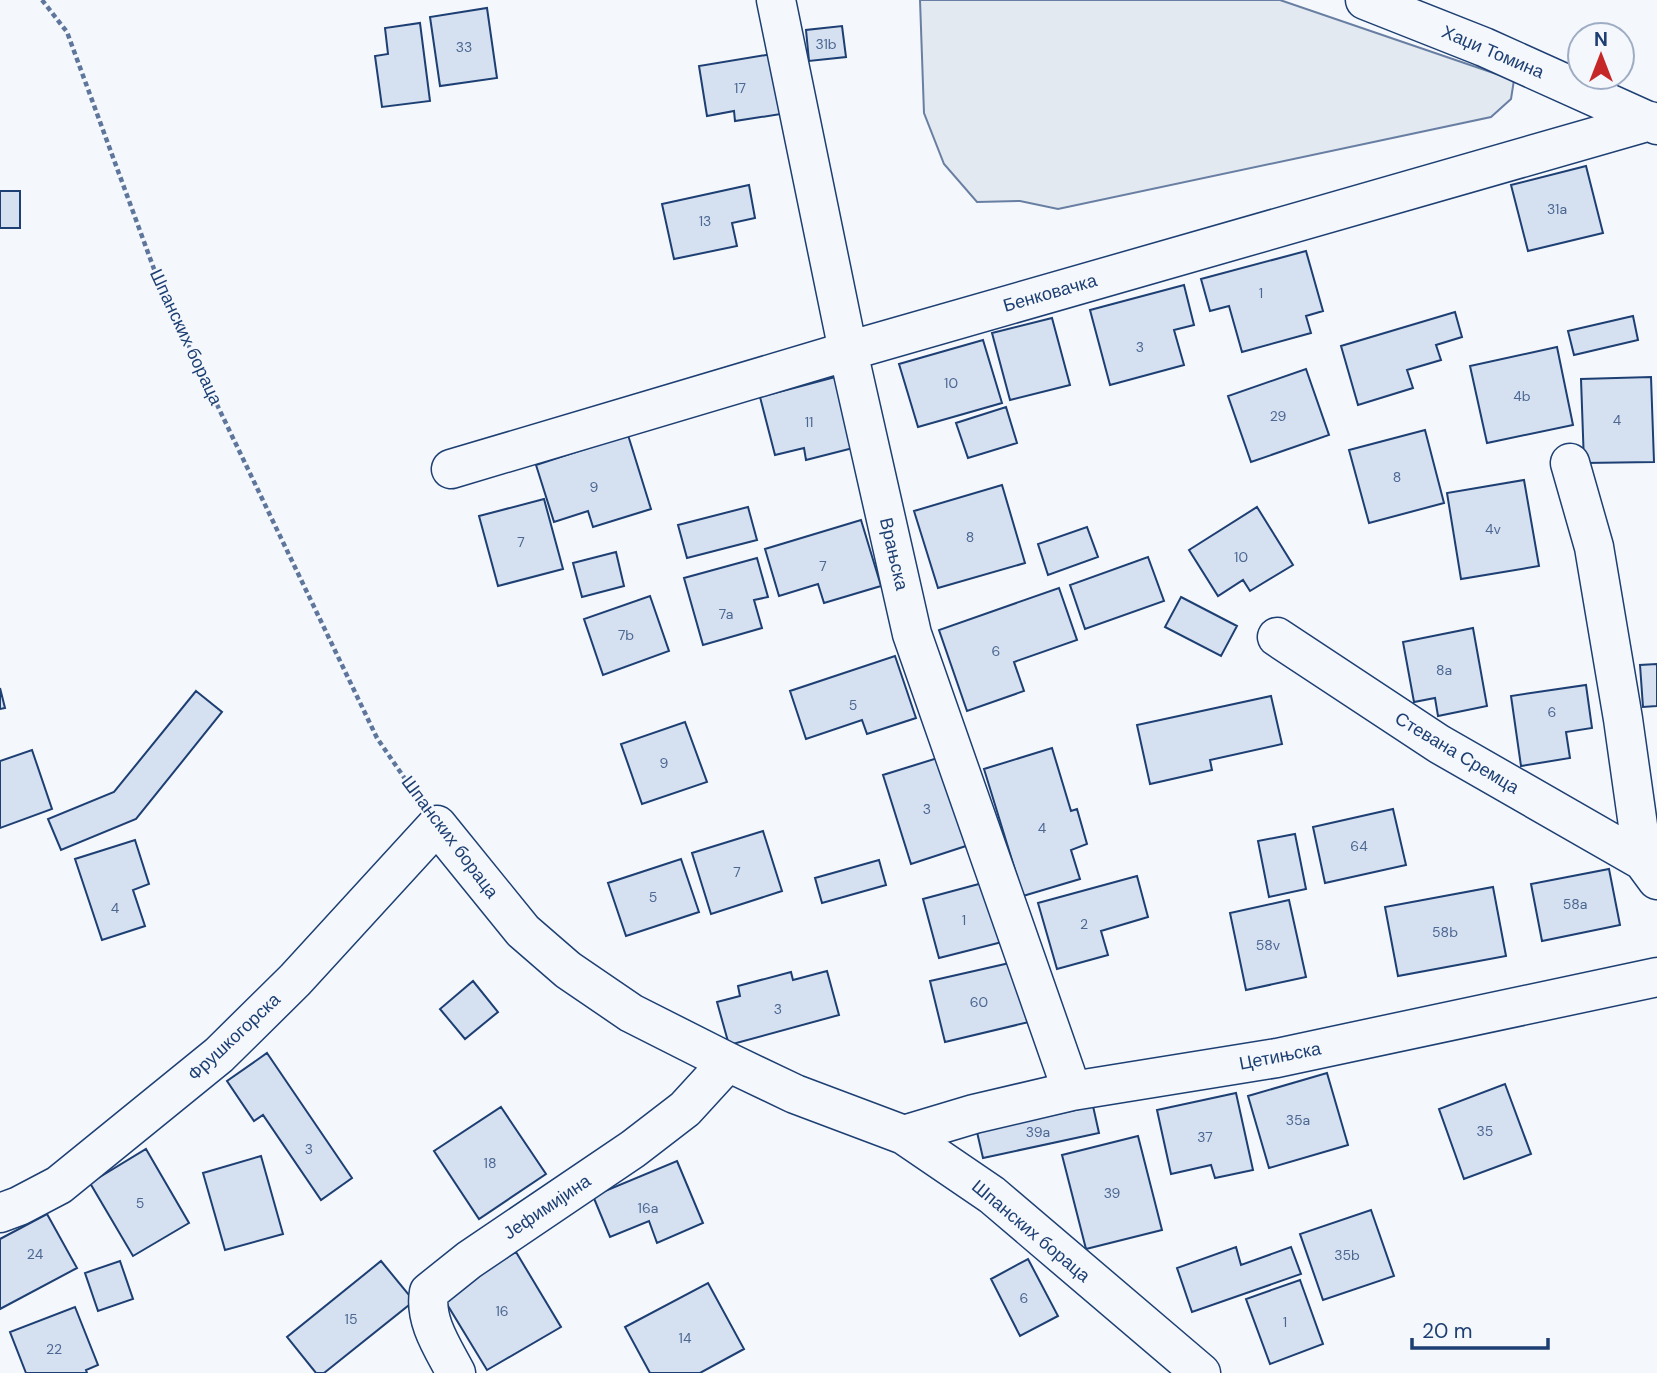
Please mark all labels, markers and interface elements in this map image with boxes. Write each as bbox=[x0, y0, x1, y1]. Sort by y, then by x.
street label: Хаџи Томина bbox=[1438, 20, 1549, 85]
north arrow bbox=[1566, 21, 1636, 91]
text: N bbox=[1594, 27, 1608, 52]
house number: 31b bbox=[815, 35, 837, 53]
house number: 33 bbox=[456, 38, 472, 56]
house number: 17 bbox=[734, 79, 746, 97]
house number: 31a bbox=[1547, 200, 1567, 218]
house number: 13 bbox=[699, 212, 711, 230]
street label: Шпанских бораца bbox=[144, 265, 228, 410]
street label: Бенковачка bbox=[1000, 268, 1101, 318]
house number: 1 bbox=[1259, 284, 1263, 302]
house number: 3 bbox=[1136, 338, 1144, 356]
house number: 10 bbox=[944, 374, 958, 392]
house number: 4b bbox=[1513, 387, 1531, 405]
house number: 29 bbox=[1270, 407, 1287, 425]
house number: 4 bbox=[1613, 411, 1622, 429]
house number: 11 bbox=[805, 413, 813, 431]
house number: 8 bbox=[1393, 468, 1401, 486]
house number: 9 bbox=[590, 478, 599, 496]
street label: Врањска bbox=[874, 515, 914, 594]
house number: 4v bbox=[1485, 520, 1502, 538]
house number: 8 bbox=[966, 528, 974, 546]
house number: 7 bbox=[517, 533, 525, 551]
house number: 10 bbox=[1234, 548, 1248, 566]
house number: 7 bbox=[819, 557, 827, 575]
house number: 7a bbox=[719, 605, 733, 623]
house number: 7b bbox=[618, 626, 634, 644]
house number: 6 bbox=[992, 642, 1000, 660]
house number: 8a bbox=[1436, 661, 1452, 679]
house number: 5 bbox=[849, 696, 857, 714]
house number: 6 bbox=[1548, 703, 1556, 721]
street label: Стевана Сремца bbox=[1390, 706, 1524, 800]
house number: 9 bbox=[660, 754, 669, 772]
street label: Шпанских бораца bbox=[396, 771, 505, 904]
house number: 3 bbox=[923, 800, 931, 818]
house number: 4 bbox=[1038, 819, 1047, 837]
house number: 64 bbox=[1350, 837, 1368, 855]
house number: 7 bbox=[733, 863, 741, 881]
house number: 5 bbox=[649, 888, 657, 906]
house number: 58a bbox=[1563, 895, 1587, 913]
house number: 4 bbox=[111, 899, 120, 917]
house number: 1 bbox=[962, 911, 966, 929]
house number: 2 bbox=[1080, 915, 1088, 933]
house number: 58b bbox=[1432, 923, 1458, 941]
house number: 58v bbox=[1256, 936, 1281, 954]
street label: Фрушкогорска bbox=[182, 987, 286, 1086]
house number: 60 bbox=[970, 993, 988, 1011]
house number: 3 bbox=[774, 1000, 782, 1018]
street label: Цетињска bbox=[1237, 1036, 1324, 1076]
house number: 35a bbox=[1286, 1111, 1310, 1129]
house number: 35 bbox=[1477, 1122, 1493, 1140]
house number: 39a bbox=[1026, 1123, 1050, 1141]
house number: 37 bbox=[1197, 1128, 1213, 1146]
house number: 3 bbox=[305, 1140, 313, 1158]
house number: 18 bbox=[484, 1154, 496, 1172]
street label: Јефимијина bbox=[499, 1168, 596, 1245]
street label: Шпанских бораца bbox=[967, 1174, 1096, 1288]
house number: 39 bbox=[1104, 1184, 1121, 1202]
house number: 5 bbox=[136, 1194, 144, 1212]
house number: 16a bbox=[638, 1199, 658, 1217]
house number: 24 bbox=[27, 1245, 44, 1263]
house number: 35b bbox=[1334, 1246, 1360, 1264]
house number: 6 bbox=[1020, 1289, 1028, 1307]
house number: 16 bbox=[495, 1302, 509, 1320]
scale bar bbox=[1412, 1306, 1548, 1350]
house number: 15 bbox=[345, 1310, 357, 1328]
house number: 1 bbox=[1283, 1313, 1287, 1331]
text: 20 m bbox=[1422, 1317, 1473, 1345]
house number: 14 bbox=[679, 1329, 692, 1347]
house number: 22 bbox=[46, 1340, 62, 1358]

